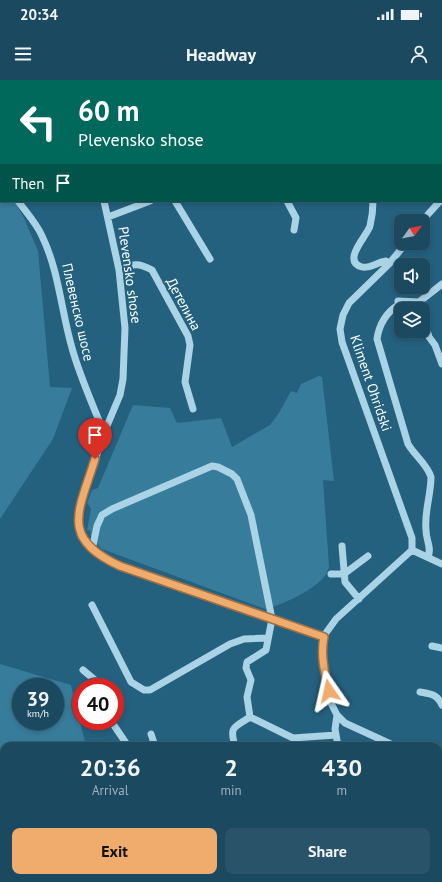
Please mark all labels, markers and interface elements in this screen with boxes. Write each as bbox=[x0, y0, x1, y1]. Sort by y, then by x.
text: 20:34 bbox=[20, 5, 58, 24]
icon: menu bbox=[12, 43, 34, 65]
text: Headway bbox=[186, 43, 256, 66]
icon: person bbox=[408, 43, 430, 65]
text: 60 m bbox=[78, 92, 139, 129]
icon: left bbox=[12, 96, 64, 148]
text: Plevensko shose bbox=[78, 128, 204, 151]
icon: arrive bbox=[52, 172, 74, 194]
text: Then bbox=[12, 174, 44, 193]
north arrow bbox=[394, 214, 430, 250]
map controls bbox=[394, 214, 430, 338]
street label: Plevensko shose bbox=[114, 225, 146, 325]
button: sound bbox=[394, 258, 430, 294]
street label: Плевенско шосе bbox=[58, 261, 98, 363]
street label: Детелина bbox=[163, 274, 205, 334]
button: layers bbox=[394, 302, 430, 338]
street label: Kliment Ohridski bbox=[346, 332, 396, 434]
pin bbox=[78, 418, 112, 459]
icon: arrive bbox=[84, 424, 106, 446]
position arrow bbox=[308, 670, 350, 712]
speed limit sign: 40 bbox=[72, 678, 124, 730]
text: 39 bbox=[27, 686, 49, 712]
text: km/h bbox=[27, 707, 49, 720]
text: 20:36 bbox=[80, 752, 141, 783]
text: 2 bbox=[224, 752, 238, 783]
text: 430 bbox=[321, 752, 362, 783]
text: Arrival bbox=[92, 782, 128, 799]
text: min bbox=[220, 782, 242, 799]
text: m bbox=[337, 782, 347, 799]
button: Exit bbox=[12, 828, 217, 874]
button: Share bbox=[225, 828, 430, 874]

